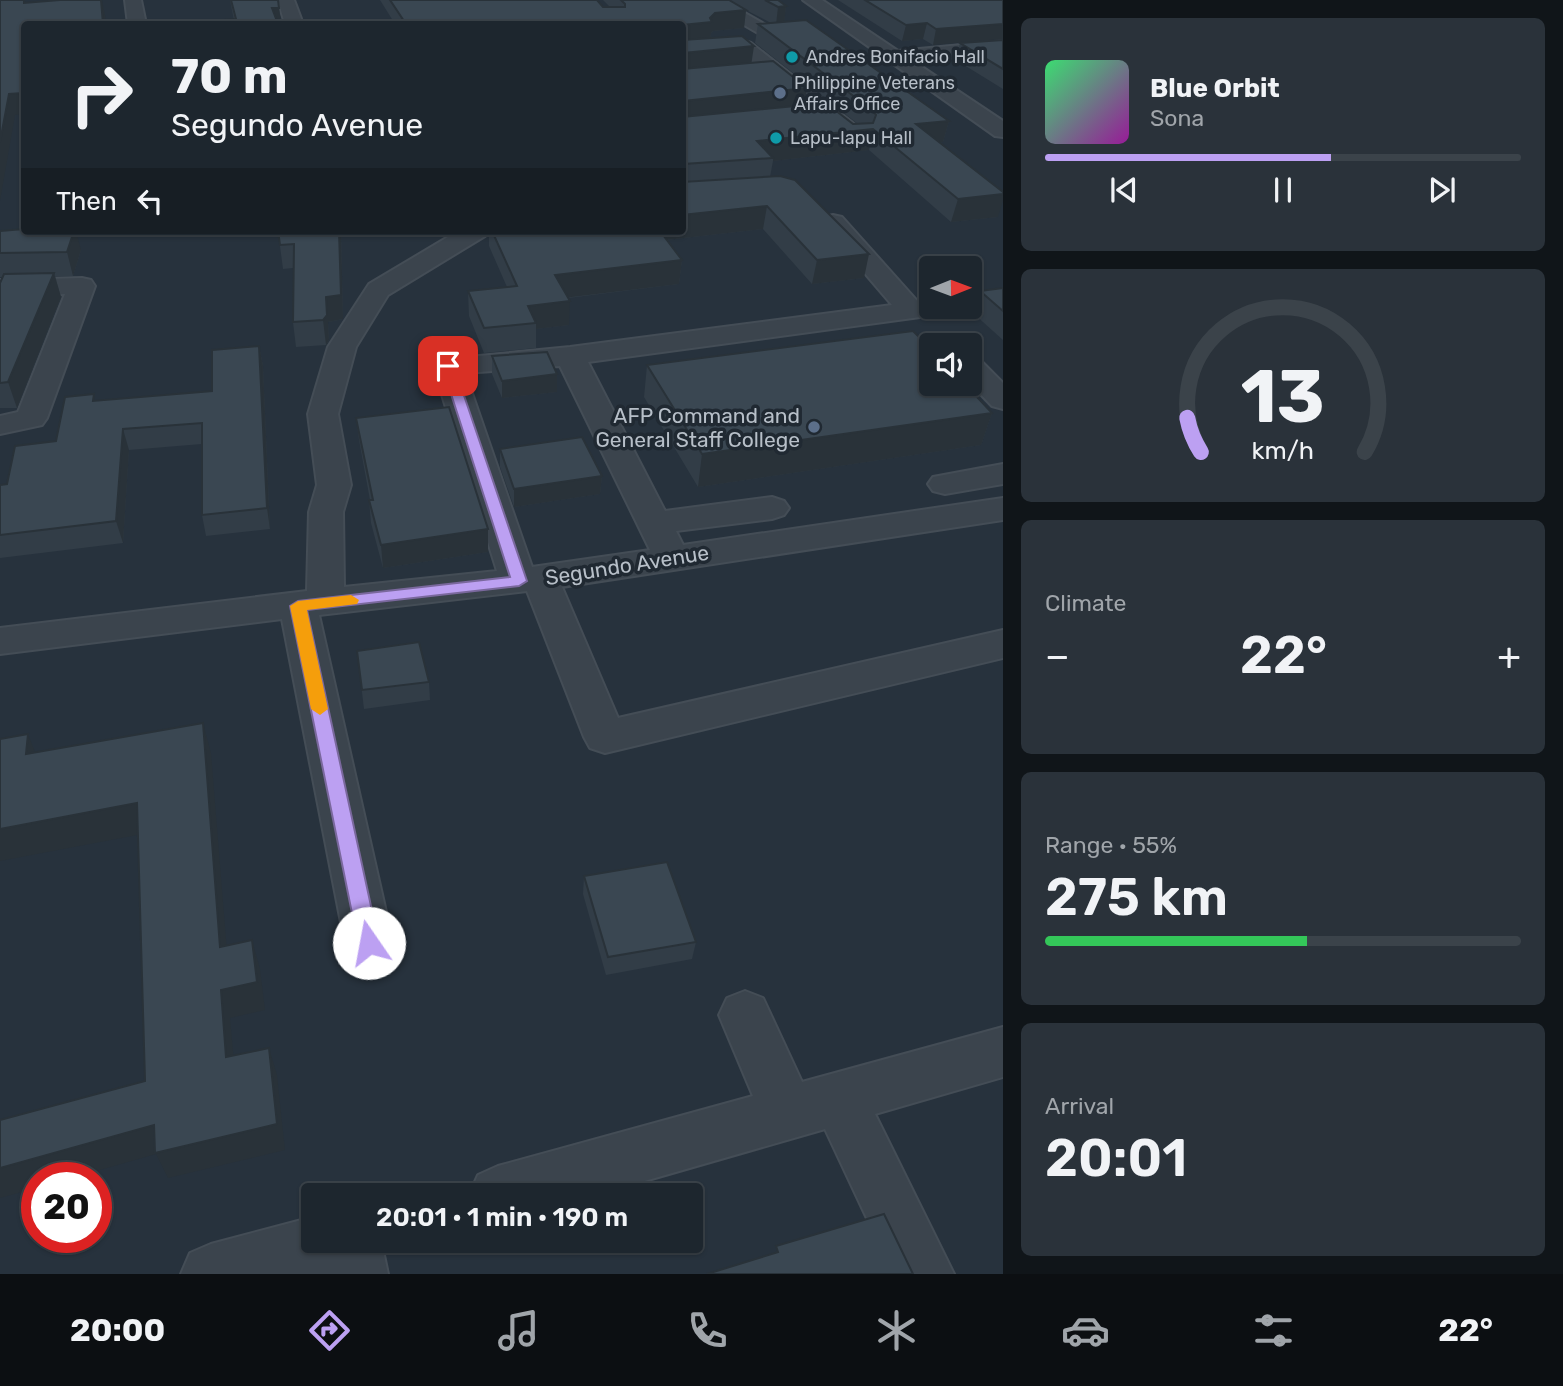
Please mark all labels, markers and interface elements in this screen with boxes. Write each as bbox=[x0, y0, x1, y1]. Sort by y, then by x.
place label: Andres Bonifacio Hall bbox=[806, 46, 985, 68]
text: 70 m bbox=[171, 47, 288, 105]
icon: right bbox=[56, 49, 147, 140]
marker: Andres Bonifacio Hall bbox=[784, 49, 800, 65]
place label: Philippine Veterans Affairs Office bbox=[794, 72, 955, 115]
text: Blue Orbit bbox=[1150, 73, 1280, 104]
marker: Philippine Veterans Affairs Office bbox=[772, 85, 788, 101]
text: Sona bbox=[1150, 104, 1204, 132]
text: Segundo Avenue bbox=[171, 106, 423, 144]
place label: Lapu-lapu Hall bbox=[790, 127, 912, 149]
marker: Lapu-lapu Hall bbox=[768, 130, 784, 146]
icon: previous bbox=[1105, 171, 1143, 209]
icon: pause bbox=[1264, 171, 1302, 209]
icon: next bbox=[1423, 171, 1461, 209]
icon: left bbox=[131, 182, 169, 220]
text: Then bbox=[56, 186, 117, 217]
north arrow bbox=[919, 256, 982, 318]
map controls bbox=[919, 256, 982, 396]
button: sound bbox=[919, 333, 982, 396]
pin bbox=[418, 336, 478, 396]
icon: arrive bbox=[429, 347, 467, 385]
text: 13 bbox=[1241, 354, 1325, 440]
place label: AFP Command and General Staff College bbox=[596, 403, 800, 452]
marker: AFP Command and General Staff College bbox=[806, 419, 822, 435]
text: km/h bbox=[1252, 436, 1314, 465]
street label: Segundo Avenue bbox=[543, 540, 711, 590]
text: Climate bbox=[1045, 589, 1126, 617]
text: 22° bbox=[1240, 624, 1327, 686]
text: − bbox=[1045, 633, 1070, 679]
text: + bbox=[1497, 633, 1521, 679]
text: Range · 55% bbox=[1045, 831, 1177, 859]
text: 275 km bbox=[1045, 866, 1228, 928]
position arrow bbox=[332, 906, 406, 980]
text: Arrival bbox=[1045, 1092, 1114, 1120]
text: 20:01 bbox=[1045, 1127, 1187, 1189]
speed limit sign: 20 bbox=[21, 1162, 112, 1253]
text: 20:01 · 1 min · 190 m bbox=[376, 1202, 628, 1233]
icon: directions bbox=[305, 1306, 354, 1355]
icon: music bbox=[494, 1306, 543, 1355]
icon: phone bbox=[683, 1306, 732, 1355]
icon: climate bbox=[872, 1306, 921, 1355]
icon: car bbox=[1061, 1306, 1110, 1355]
icon: filters bbox=[1249, 1306, 1298, 1355]
text: 20:00 bbox=[70, 1311, 165, 1349]
text: 22° bbox=[1438, 1311, 1493, 1349]

